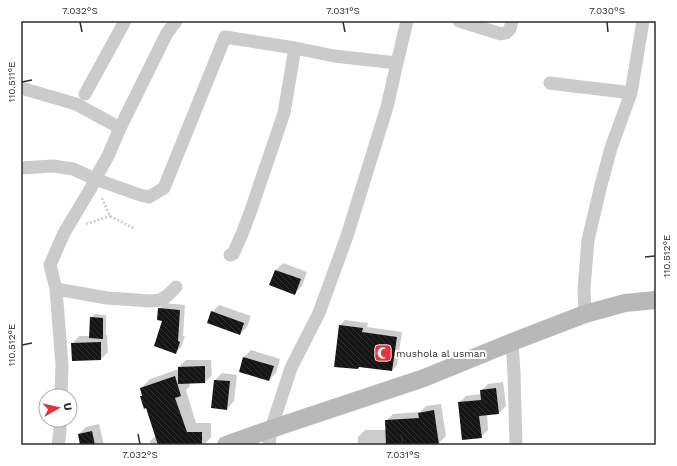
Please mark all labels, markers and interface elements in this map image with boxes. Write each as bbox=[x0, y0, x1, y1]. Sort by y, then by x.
text: 7.032°S bbox=[62, 5, 98, 16]
text: 7.031°S bbox=[326, 5, 360, 16]
text: 7.030°S bbox=[589, 5, 625, 16]
text: 110.511°E bbox=[6, 61, 17, 103]
text: 110.512°E bbox=[661, 235, 672, 277]
text: 110.512°E bbox=[6, 324, 17, 366]
mosque icon: mushola al usman bbox=[373, 343, 393, 363]
place label: mushola al usman bbox=[396, 348, 486, 359]
north arrow bbox=[38, 388, 78, 428]
text: U bbox=[60, 402, 74, 412]
text: 7.032°S bbox=[122, 449, 158, 460]
text: 7.031°S bbox=[386, 449, 420, 460]

